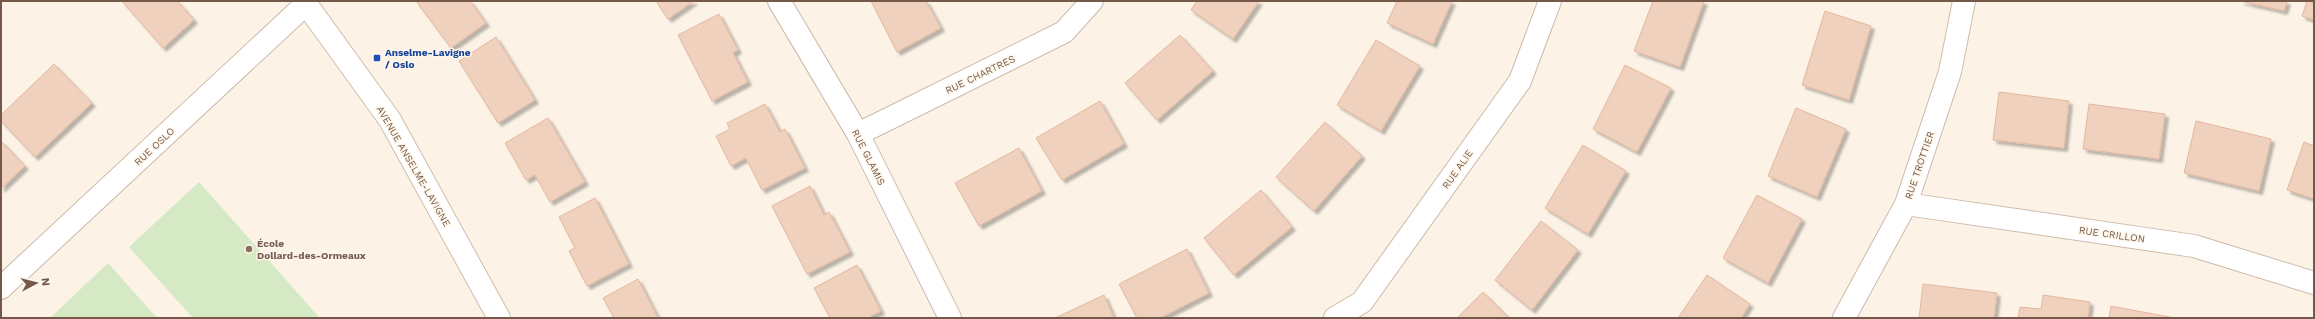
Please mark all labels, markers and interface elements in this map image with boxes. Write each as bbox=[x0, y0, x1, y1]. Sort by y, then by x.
place label: Anselme-Lavigne / Oslo bbox=[385, 47, 471, 70]
marker: Anselme-Lavigne / Oslo bbox=[372, 53, 382, 63]
street label: RUE CHARTRES bbox=[944, 53, 1017, 96]
street label: AVENUE ANSELME-LAVIGNE bbox=[374, 104, 453, 228]
street label: RUE OSLO bbox=[132, 125, 177, 168]
street label: RUE GLAMIS bbox=[850, 127, 887, 187]
street label: RUE TROTTIER bbox=[1903, 129, 1936, 201]
street label: RUE ALIE bbox=[1440, 148, 1475, 191]
street label: RUE CRILLON bbox=[2078, 224, 2146, 245]
place label: École Dollard-des-Ormeaux bbox=[257, 238, 366, 261]
marker: École Dollard-des-Ormeaux bbox=[244, 244, 254, 254]
north arrow bbox=[16, 263, 56, 303]
text: N bbox=[38, 277, 52, 287]

